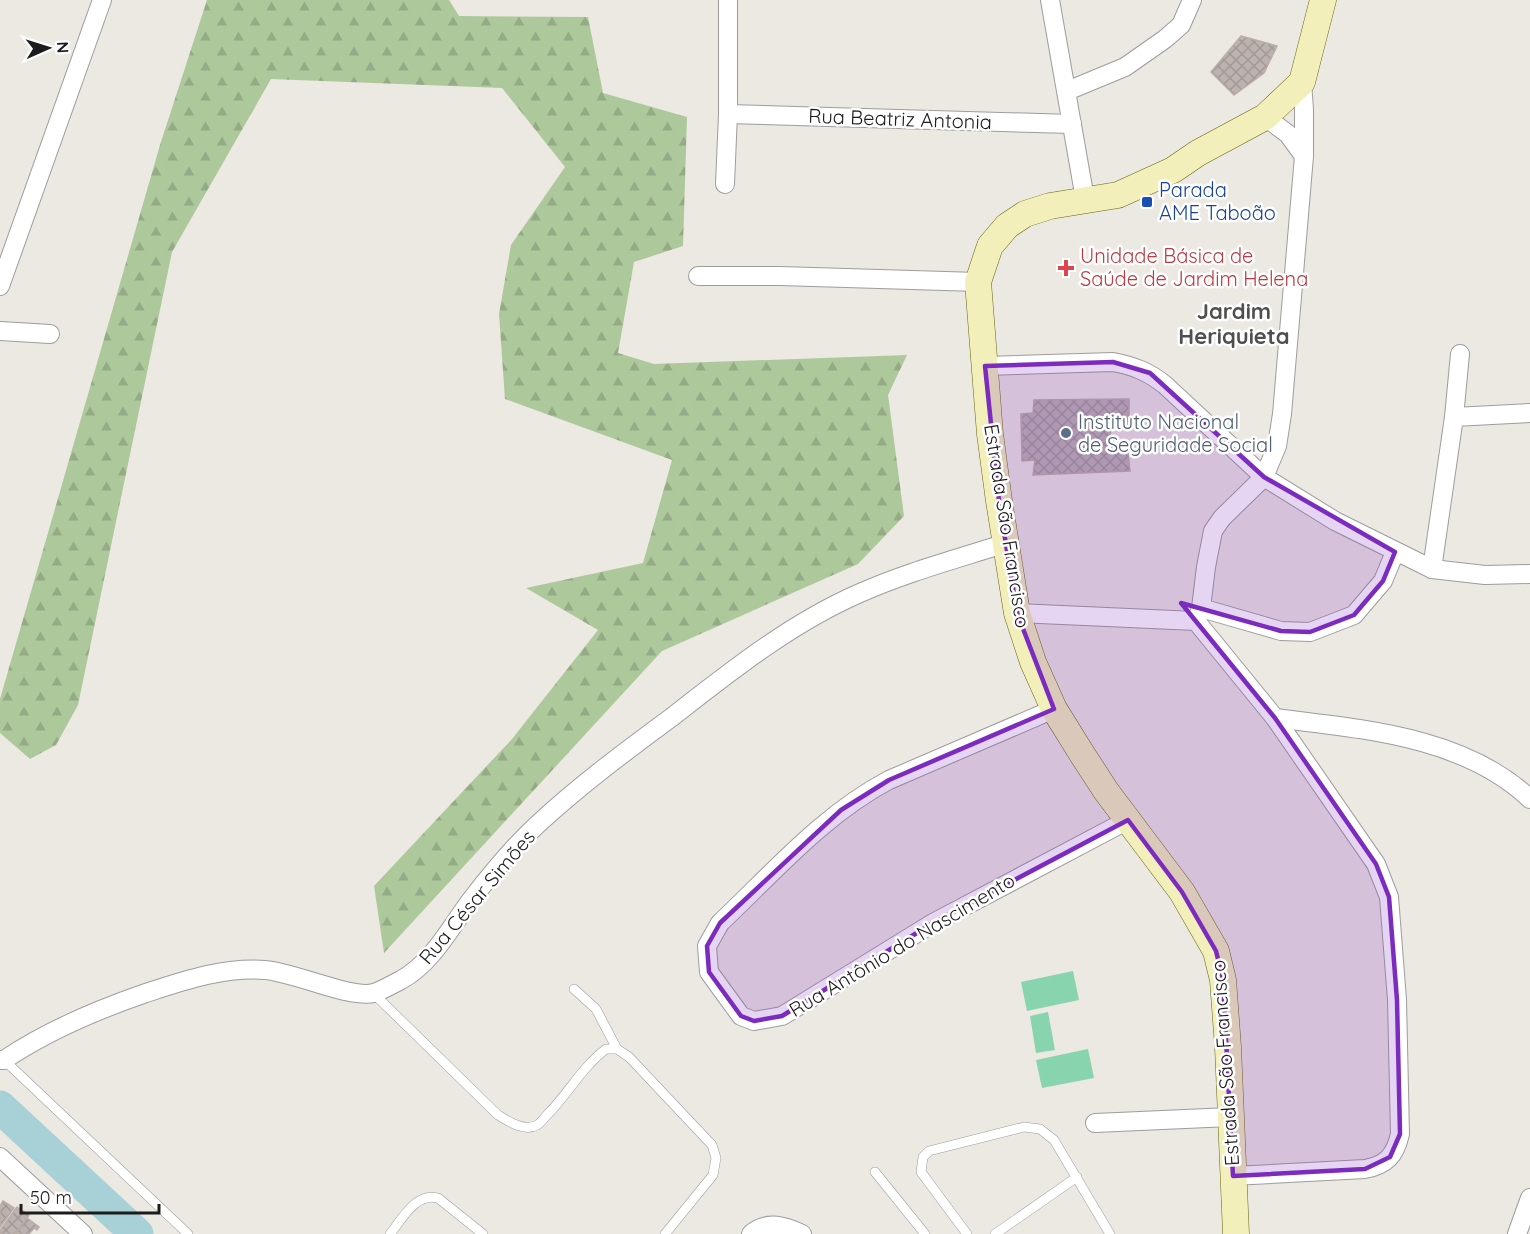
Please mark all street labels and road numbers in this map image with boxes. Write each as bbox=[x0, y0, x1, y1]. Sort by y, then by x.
street label: Rua Beatriz Antonia bbox=[808, 103, 992, 134]
street label: Estrada São Francisco bbox=[979, 422, 1036, 630]
street label: Rua César Simões bbox=[413, 824, 540, 969]
street label: Rua Antônio do Nascimento bbox=[784, 867, 1019, 1022]
street label: Estrada São Francisco bbox=[1205, 959, 1244, 1167]

